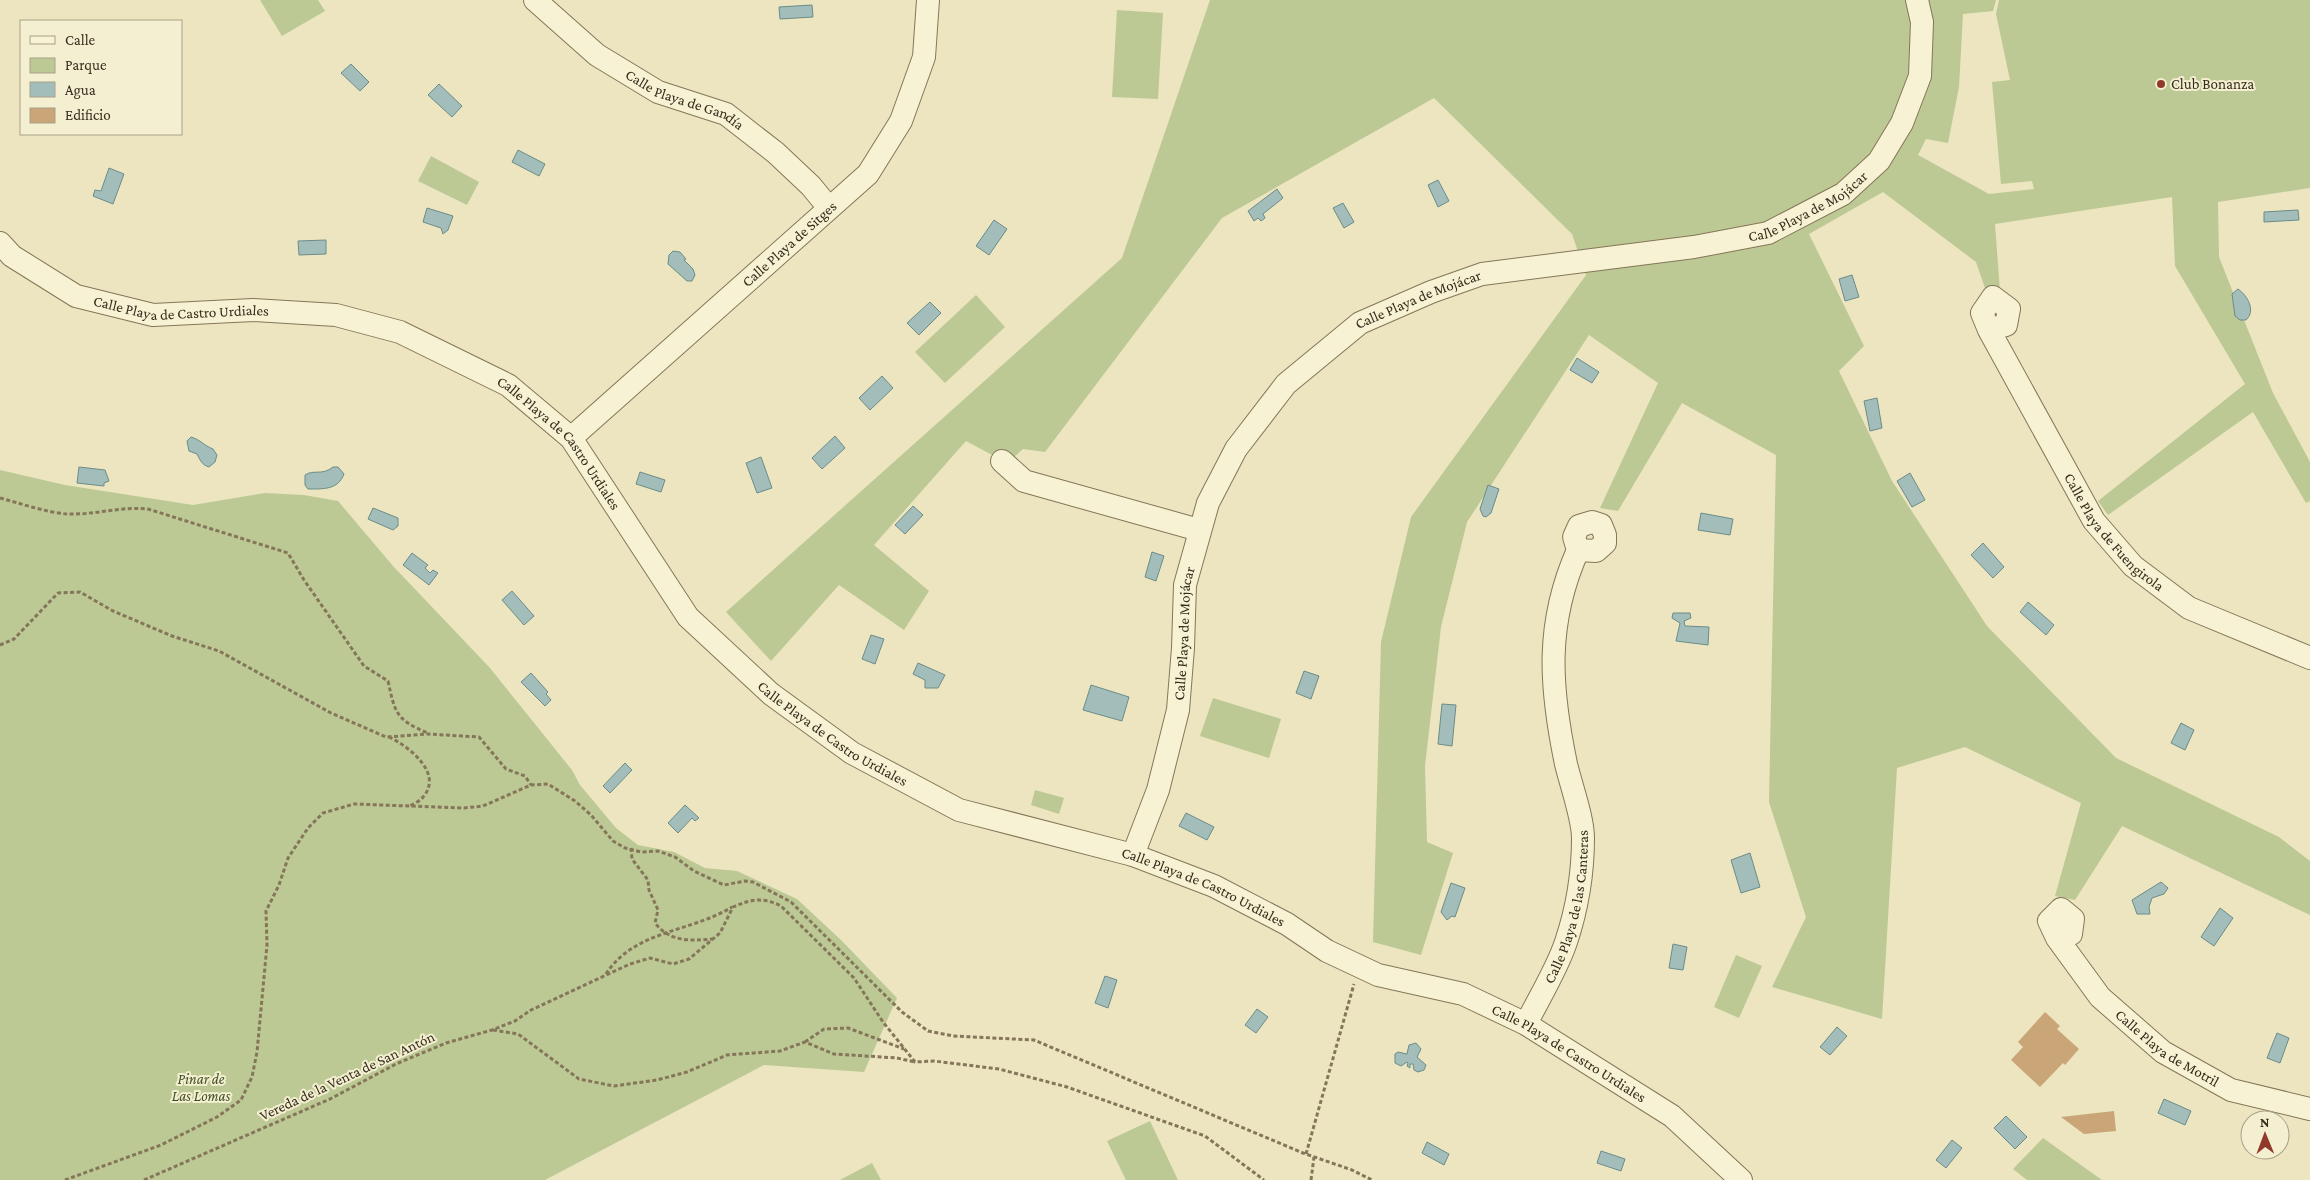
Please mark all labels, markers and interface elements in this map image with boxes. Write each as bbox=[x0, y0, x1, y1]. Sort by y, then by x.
legend bbox=[20, 20, 182, 135]
text: Calle bbox=[65, 32, 96, 48]
text: Parque bbox=[65, 57, 107, 74]
street label: Calle Playa de Gandía bbox=[623, 66, 747, 133]
place label: Club Bonanza bbox=[2171, 76, 2254, 92]
marker: Club Bonanza bbox=[2155, 78, 2167, 90]
text: Agua bbox=[65, 82, 96, 99]
text: Edificio bbox=[65, 107, 111, 123]
street label: Calle Playa de Mojácar bbox=[1747, 167, 1871, 245]
street label: Calle Playa de Sitges bbox=[739, 198, 840, 290]
street label: Calle Playa de Mojácar bbox=[1351, 267, 1484, 332]
street label: Calle Playa de Castro Urdiales bbox=[92, 293, 270, 323]
street label: Calle Playa de Castro Urdiales bbox=[495, 373, 624, 513]
street label: Calle Playa de Fuengirola bbox=[2061, 470, 2167, 594]
street label: Calle Playa de Mojácar bbox=[1171, 564, 1198, 701]
street label: Calle Playa de Castro Urdiales bbox=[754, 678, 910, 789]
street label: Calle Playa de las Canteras bbox=[1541, 829, 1591, 986]
street label: Calle Playa de Castro Urdiales bbox=[1120, 844, 1288, 930]
street label: Calle Playa de Castro Urdiales bbox=[1489, 1001, 1649, 1106]
street label: Calle Playa de Motril bbox=[2112, 1006, 2222, 1090]
street label: Vereda de la Venta de San Antón bbox=[257, 1028, 437, 1124]
park label: Pinar de Las Lomas bbox=[172, 1071, 231, 1104]
north arrow bbox=[2240, 1110, 2290, 1160]
text: N bbox=[2260, 1114, 2270, 1130]

